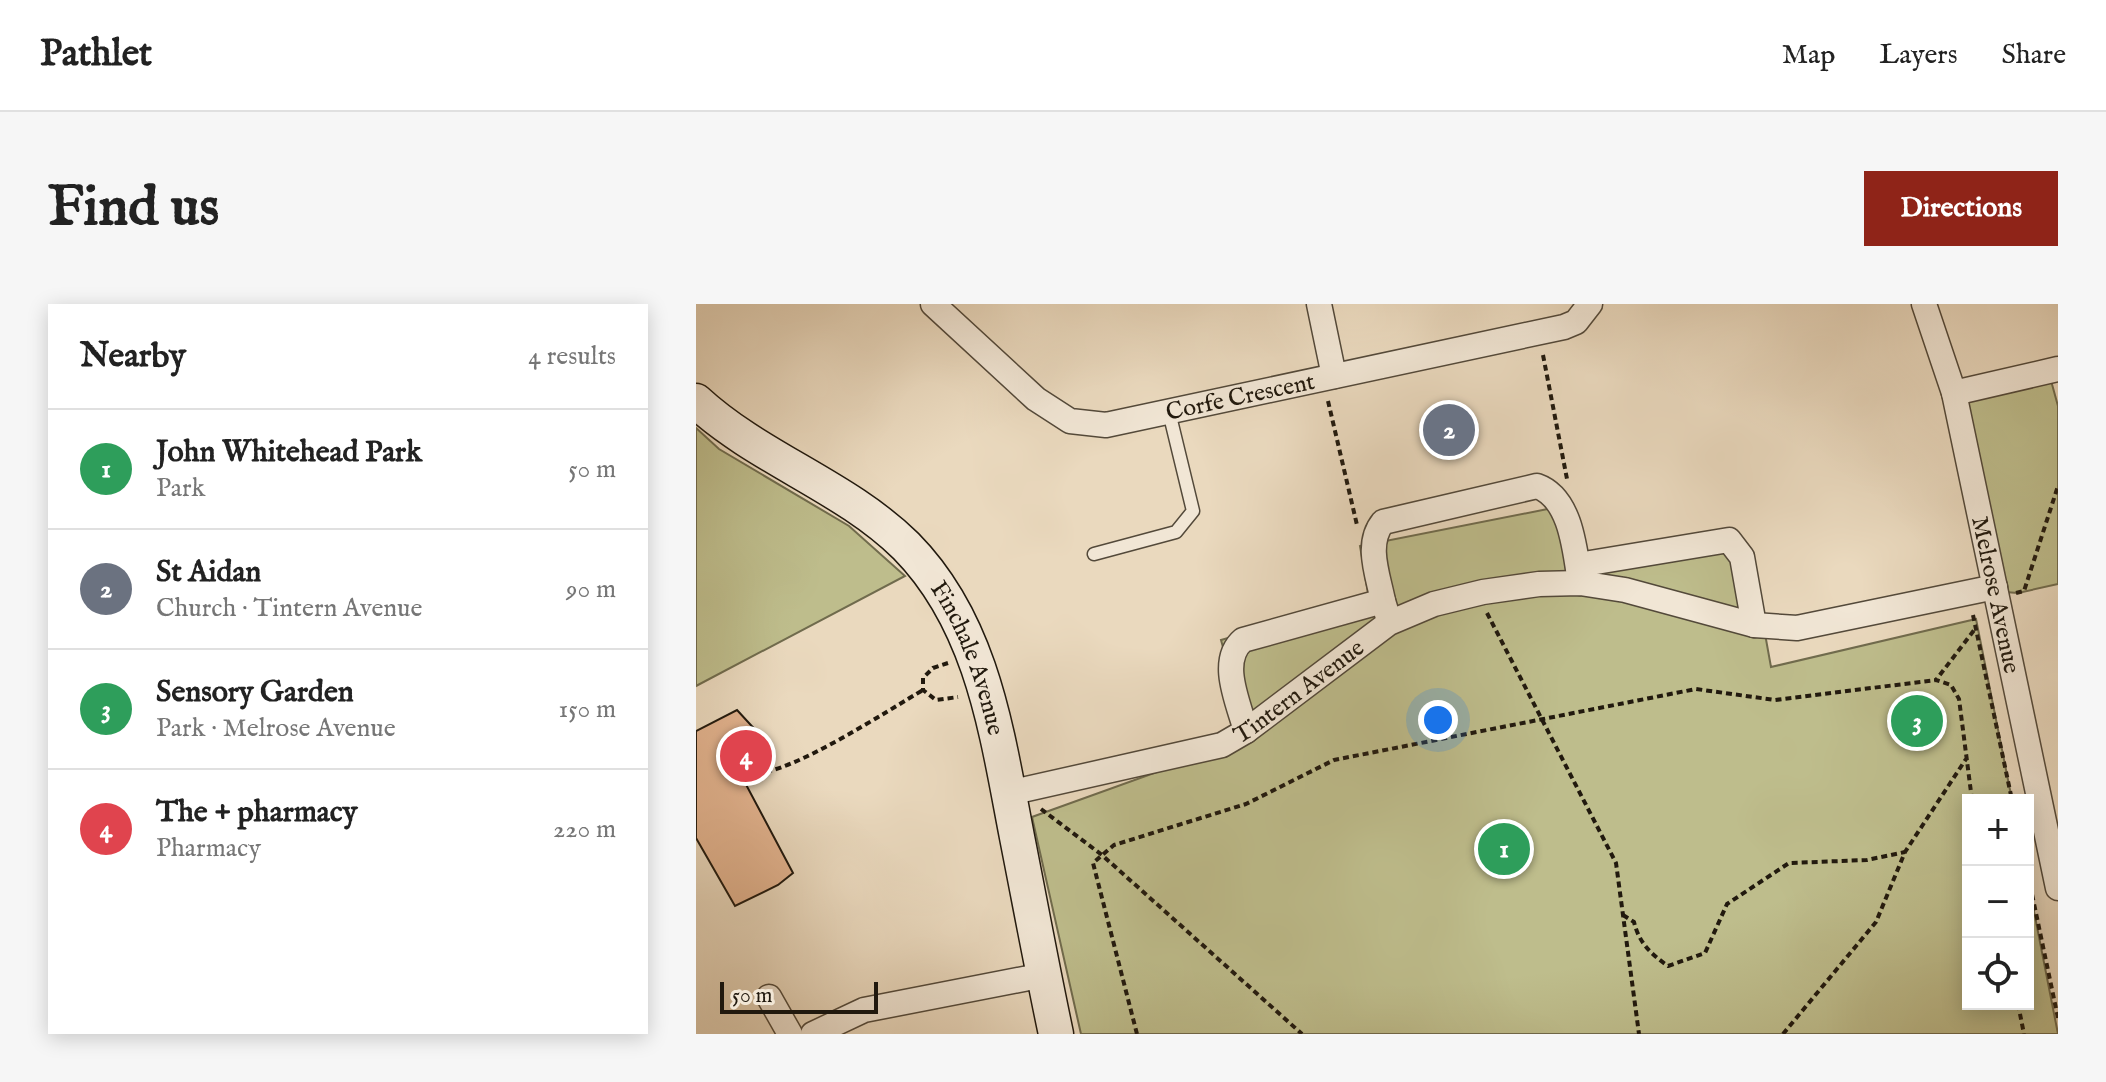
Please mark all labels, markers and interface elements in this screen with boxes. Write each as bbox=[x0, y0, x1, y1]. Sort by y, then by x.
text: Pathlet bbox=[40, 31, 152, 79]
text: Map bbox=[1782, 38, 1835, 73]
text: Layers bbox=[1879, 38, 1958, 73]
text: Share bbox=[2002, 38, 2066, 73]
button: Directions bbox=[1864, 171, 2058, 246]
text: Find us bbox=[48, 173, 219, 244]
text: Nearby bbox=[80, 335, 186, 378]
text: 4 results bbox=[528, 340, 616, 373]
street label: Corfe Crescent bbox=[1163, 367, 1318, 429]
pin: 2 bbox=[1423, 400, 1475, 460]
text: John Whitehead Park bbox=[156, 434, 422, 472]
text: 1 bbox=[101, 453, 111, 486]
text: 50 m bbox=[568, 453, 616, 486]
text: Park bbox=[156, 472, 205, 505]
street label: Melrose Avenue bbox=[1963, 514, 2026, 676]
text: St Aidan bbox=[156, 554, 261, 592]
text: 2 bbox=[100, 573, 112, 606]
text: 90 m bbox=[566, 573, 616, 606]
street label: Finchale Avenue bbox=[922, 575, 1010, 739]
text: Church · Tintern Avenue bbox=[156, 592, 422, 625]
street label: Tintern Avenue bbox=[1228, 633, 1371, 752]
text: Sensory Garden bbox=[156, 674, 354, 712]
pin: 3 bbox=[1891, 691, 1943, 751]
text: 3 bbox=[101, 693, 111, 726]
text: 150 m bbox=[558, 693, 616, 726]
your location bbox=[1418, 700, 1458, 740]
text: Park · Melrose Avenue bbox=[156, 712, 396, 745]
pin: 4 bbox=[720, 726, 772, 786]
text: The + pharmacy bbox=[156, 794, 357, 832]
map controls bbox=[1962, 794, 2034, 1010]
button: + bbox=[1962, 794, 2034, 866]
text: 4 bbox=[100, 813, 112, 846]
text: 220 m bbox=[553, 813, 616, 846]
pin: 1 bbox=[1478, 819, 1530, 879]
text: Pharmacy bbox=[156, 832, 261, 865]
button: − bbox=[1962, 866, 2034, 938]
button: locate bbox=[1962, 938, 2034, 1010]
scale bar bbox=[720, 978, 878, 1014]
text: 50 m bbox=[732, 982, 773, 1010]

